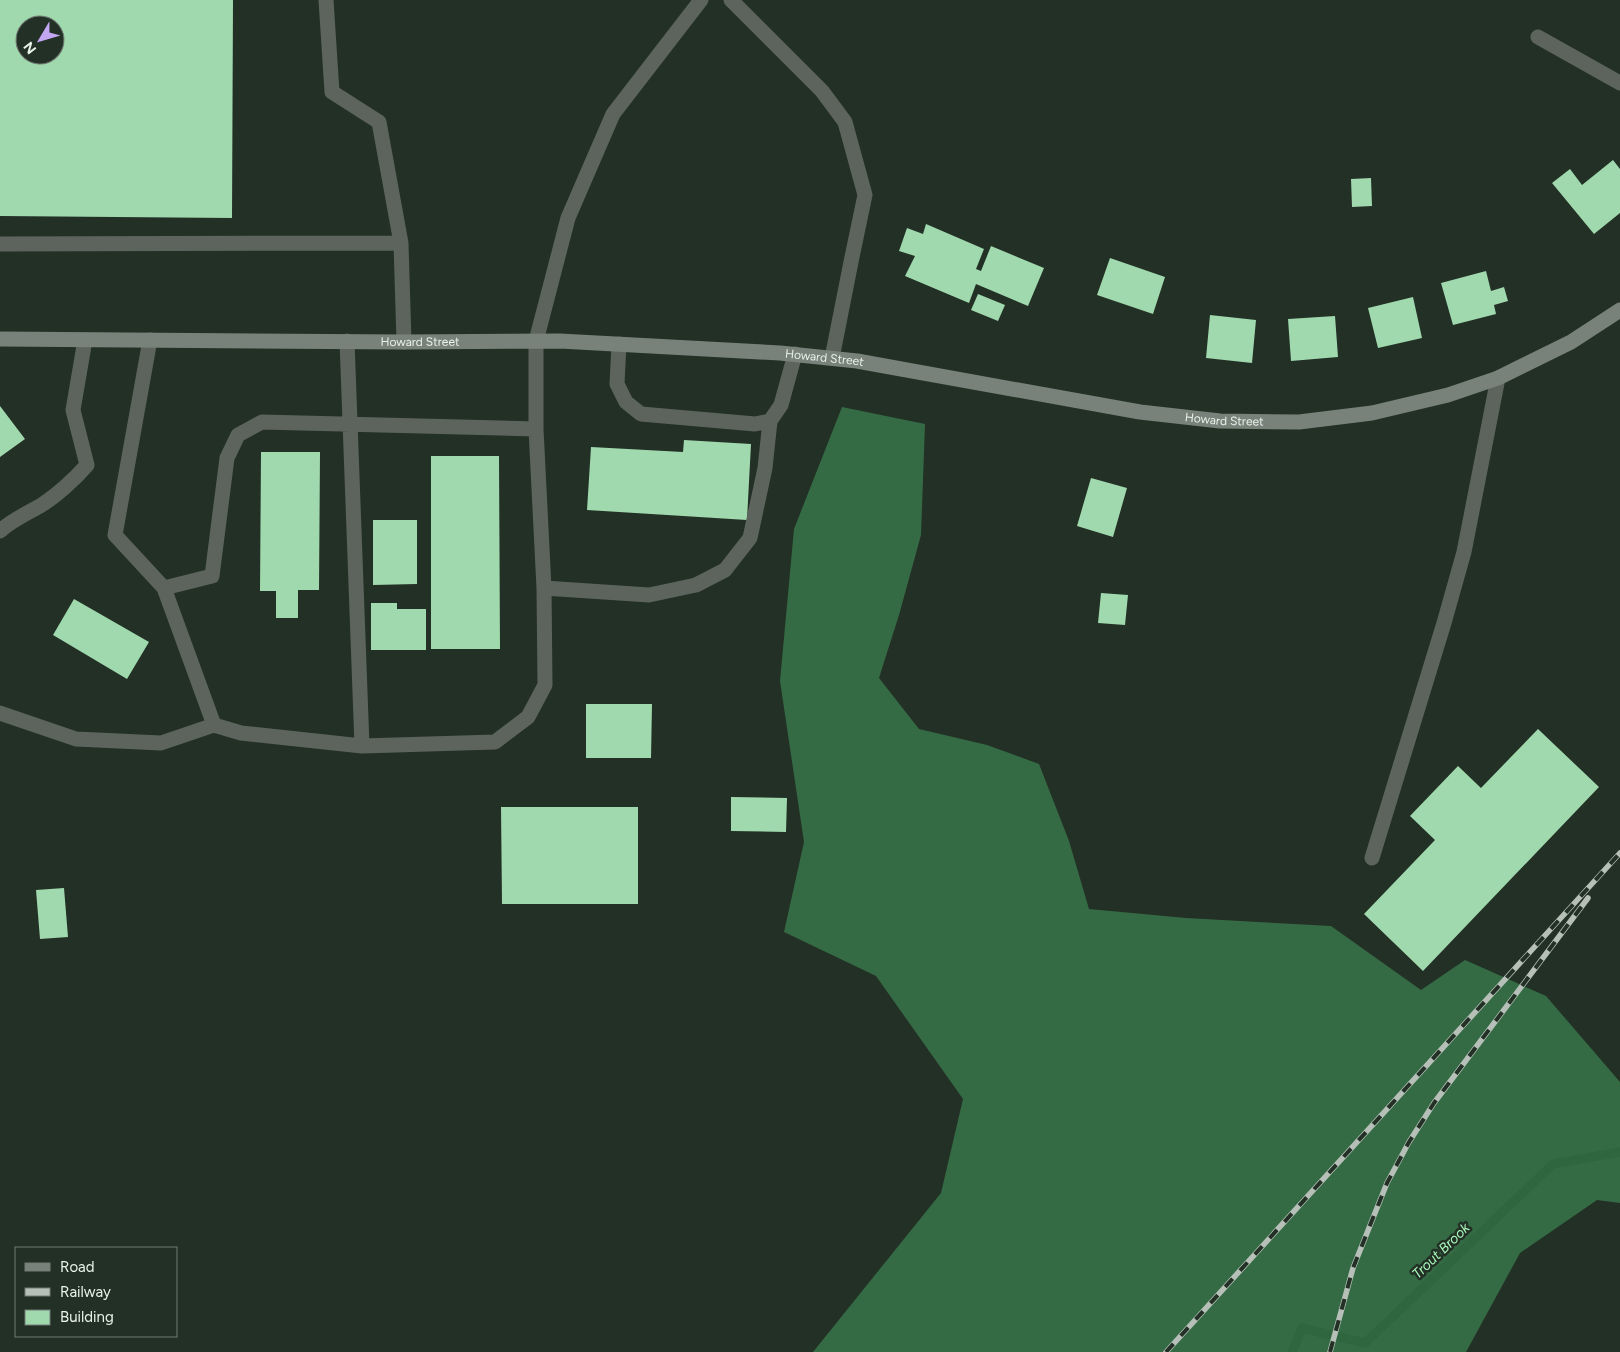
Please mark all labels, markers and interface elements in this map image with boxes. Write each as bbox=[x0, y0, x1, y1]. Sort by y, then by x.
north arrow bbox=[15, 15, 65, 65]
text: N bbox=[20, 38, 40, 57]
street label: Howard Street bbox=[380, 335, 460, 349]
street label: Howard Street bbox=[784, 347, 865, 369]
street label: Howard Street bbox=[1184, 410, 1264, 429]
water label: Trout Brook bbox=[1409, 1219, 1474, 1282]
legend bbox=[15, 1247, 178, 1337]
text: Road bbox=[60, 1258, 95, 1276]
text: Railway bbox=[60, 1283, 111, 1301]
text: Building bbox=[60, 1308, 114, 1326]

